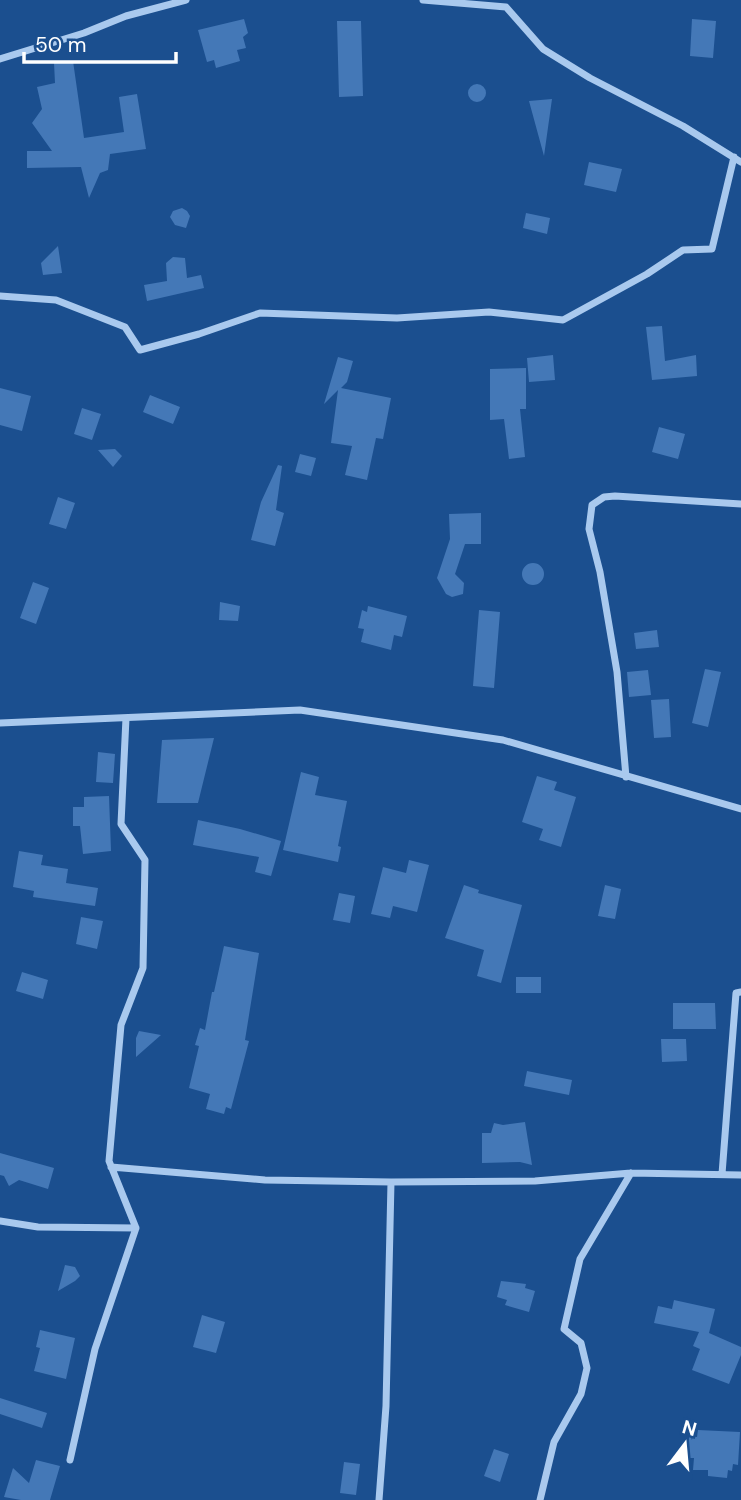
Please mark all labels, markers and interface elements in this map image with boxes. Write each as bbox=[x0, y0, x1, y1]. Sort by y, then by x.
scale bar bbox=[24, 21, 177, 65]
text: 50 m bbox=[35, 31, 86, 59]
north arrow bbox=[650, 1409, 720, 1479]
text: N bbox=[679, 1414, 700, 1442]

